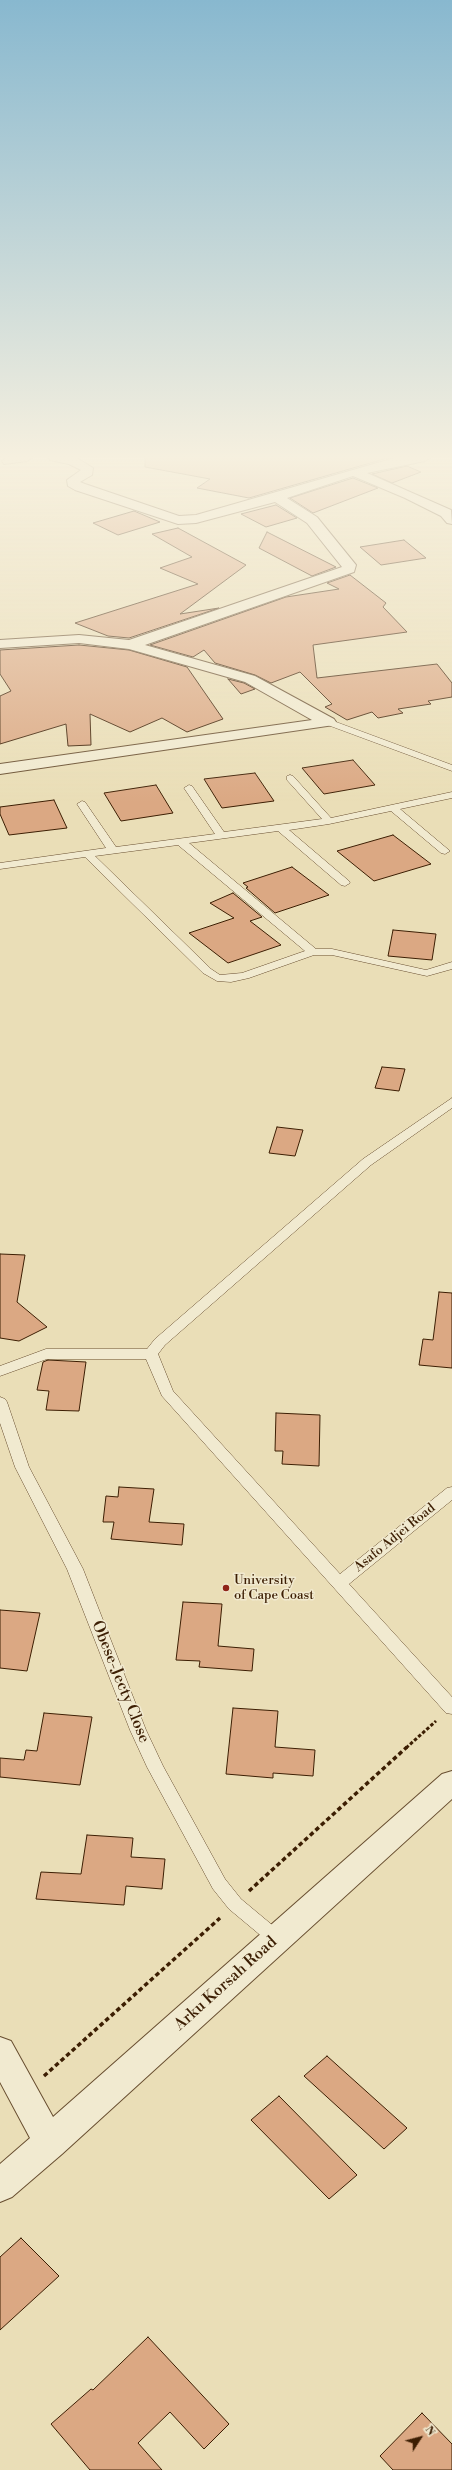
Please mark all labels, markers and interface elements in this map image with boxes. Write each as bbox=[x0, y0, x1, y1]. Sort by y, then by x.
street label: Asafo Adjei Road bbox=[351, 1501, 439, 1575]
place label: University of Cape Coast bbox=[234, 1573, 314, 1604]
marker: University of Cape Coast bbox=[221, 1583, 231, 1593]
street label: Obese-Jecty Close bbox=[87, 1618, 153, 1746]
street label: Arku Korsah Road bbox=[171, 1933, 281, 2035]
north arrow bbox=[400, 2418, 440, 2458]
text: N bbox=[421, 2423, 438, 2439]

